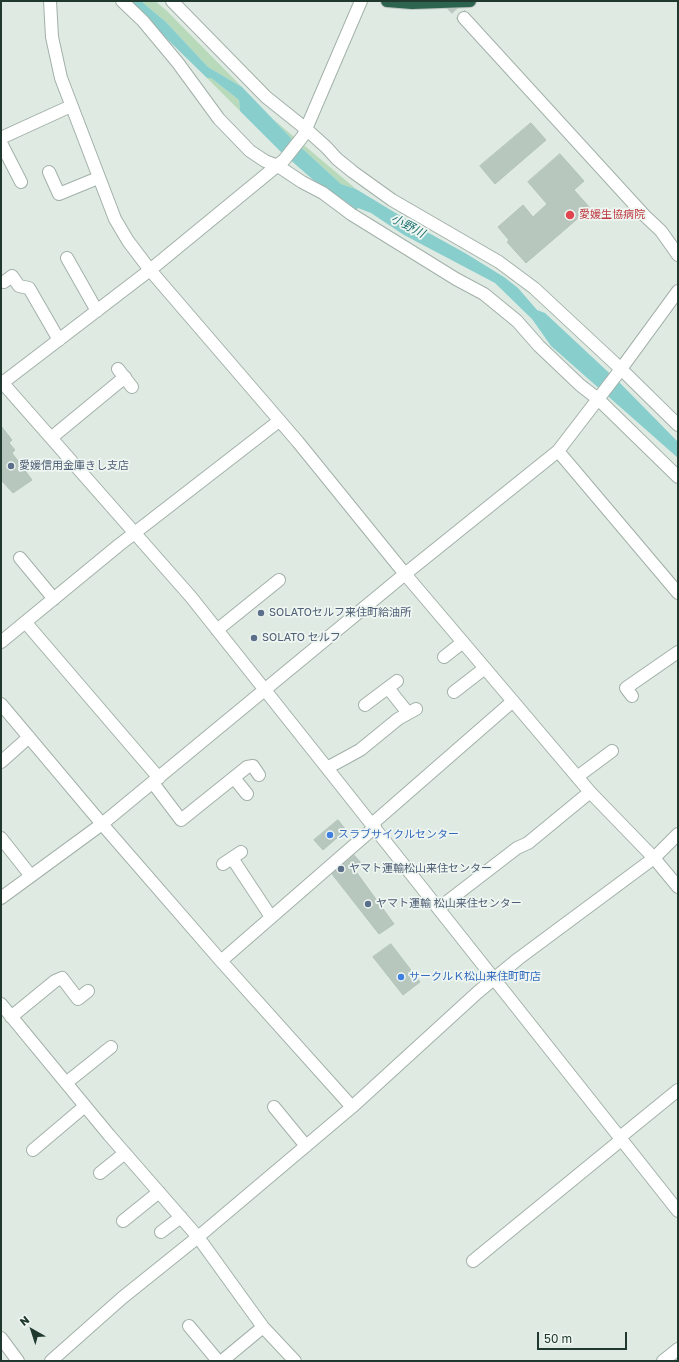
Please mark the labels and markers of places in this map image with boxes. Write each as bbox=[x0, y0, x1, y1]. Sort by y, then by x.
place label: 愛媛生協病院 bbox=[579, 208, 645, 222]
marker: 愛媛生協病院 bbox=[564, 209, 576, 221]
place label: 愛媛信用金庫きし支店 bbox=[19, 459, 129, 473]
marker: 愛媛信用金庫きし支店 bbox=[6, 461, 16, 471]
place label: SOLATOセルフ来住町給油所 bbox=[269, 606, 411, 620]
marker: SOLATOセルフ来住町給油所 bbox=[256, 608, 266, 618]
place label: SOLATO セルフ bbox=[262, 631, 341, 645]
marker: SOLATO セルフ bbox=[249, 633, 259, 643]
place label: スラブサイクルセンター bbox=[338, 828, 459, 842]
marker: スラブサイクルセンター bbox=[325, 830, 335, 840]
place label: ヤマト運輸松山来住センター bbox=[349, 862, 492, 876]
marker: ヤマト運輸松山来住センター bbox=[336, 864, 346, 874]
place label: ヤマト運輸 松山来住センター bbox=[376, 897, 522, 911]
marker: ヤマト運輸 松山来住センター bbox=[363, 899, 373, 909]
place label: サークルＫ松山来住町町店 bbox=[409, 970, 541, 984]
marker: サークルＫ松山来住町町店 bbox=[396, 972, 406, 982]

